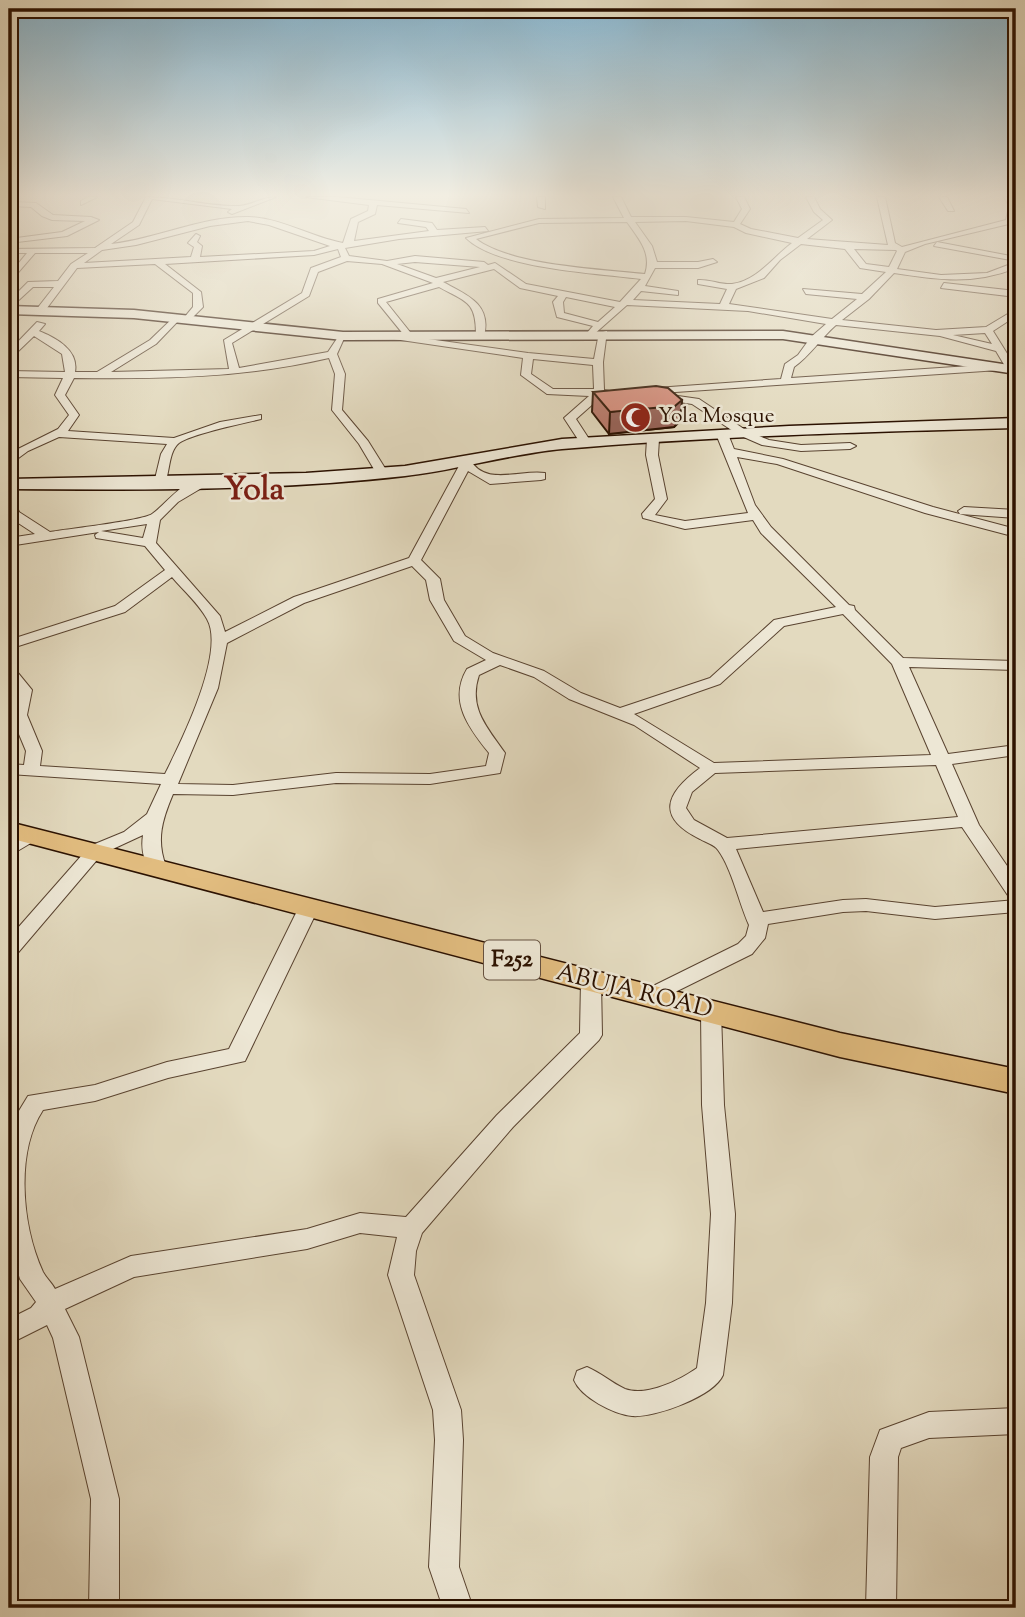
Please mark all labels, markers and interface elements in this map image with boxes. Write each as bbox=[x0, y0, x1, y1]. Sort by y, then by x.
mosque icon: Yola Mosque bbox=[618, 400, 652, 434]
place label: Yola Mosque bbox=[658, 402, 774, 432]
district label: Yola bbox=[224, 468, 285, 514]
road number: F252 bbox=[484, 940, 540, 979]
street label: ABUJA ROAD bbox=[552, 956, 716, 1028]

